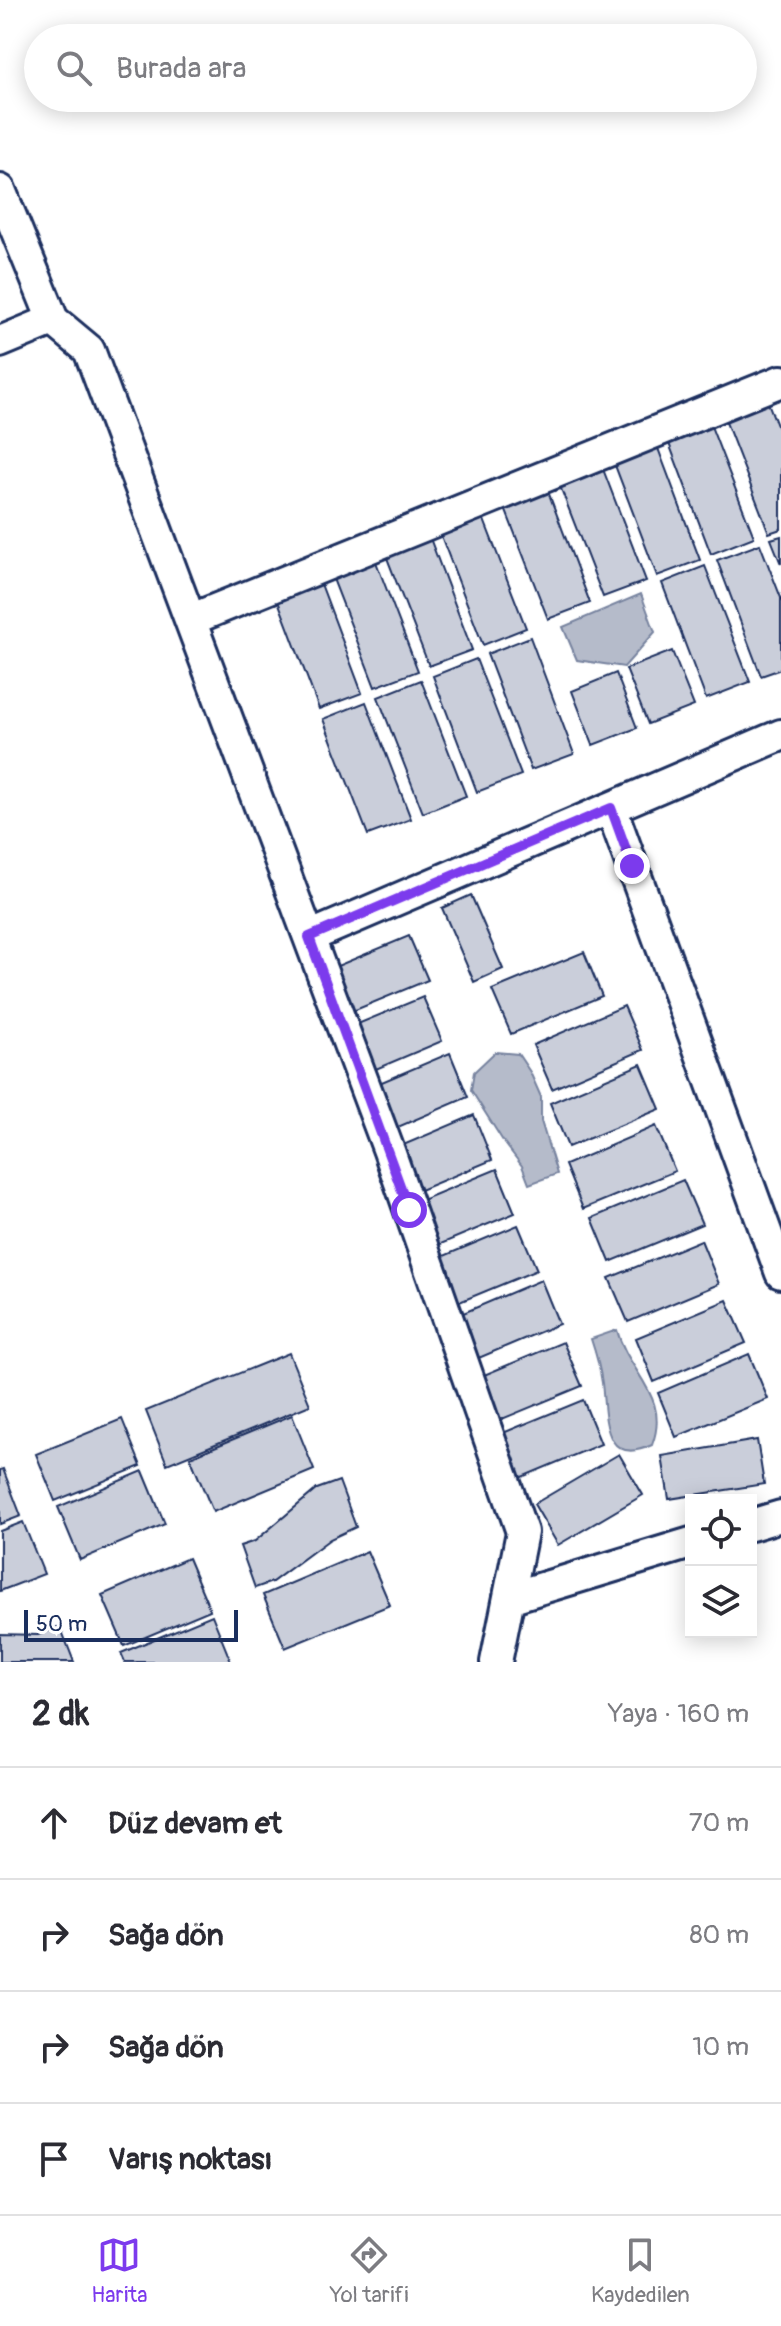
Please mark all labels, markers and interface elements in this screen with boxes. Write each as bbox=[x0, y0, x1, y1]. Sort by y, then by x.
search box bbox=[24, 24, 757, 112]
icon: search bbox=[52, 46, 96, 90]
text: Burada ara bbox=[116, 50, 247, 87]
route end bbox=[614, 848, 650, 884]
route start bbox=[391, 1192, 427, 1228]
map controls bbox=[685, 1494, 757, 1638]
button: locate bbox=[685, 1494, 757, 1566]
button: layers bbox=[685, 1566, 757, 1638]
scale bar bbox=[24, 1606, 238, 1642]
text: 50 m bbox=[36, 1610, 87, 1638]
text: 2 dk bbox=[32, 1693, 89, 1736]
text: Yaya · 160 m bbox=[608, 1698, 749, 1730]
icon: ahead bbox=[32, 1801, 76, 1845]
text: Düz devam et bbox=[108, 1805, 282, 1842]
text: 70 m bbox=[689, 1807, 749, 1839]
icon: right bbox=[32, 1913, 76, 1957]
text: Sağa dön bbox=[108, 1917, 224, 1954]
text: 80 m bbox=[689, 1919, 749, 1951]
icon: right bbox=[32, 2025, 76, 2069]
text: Sağa dön bbox=[108, 2029, 224, 2066]
text: 10 m bbox=[692, 2031, 749, 2063]
icon: arrive bbox=[32, 2137, 76, 2181]
text: Varış noktası bbox=[108, 2141, 272, 2178]
tab: Harita bbox=[91, 2233, 147, 2309]
tab: Yol tarifi bbox=[330, 2233, 409, 2309]
tab: Kaydedilen bbox=[591, 2233, 690, 2309]

